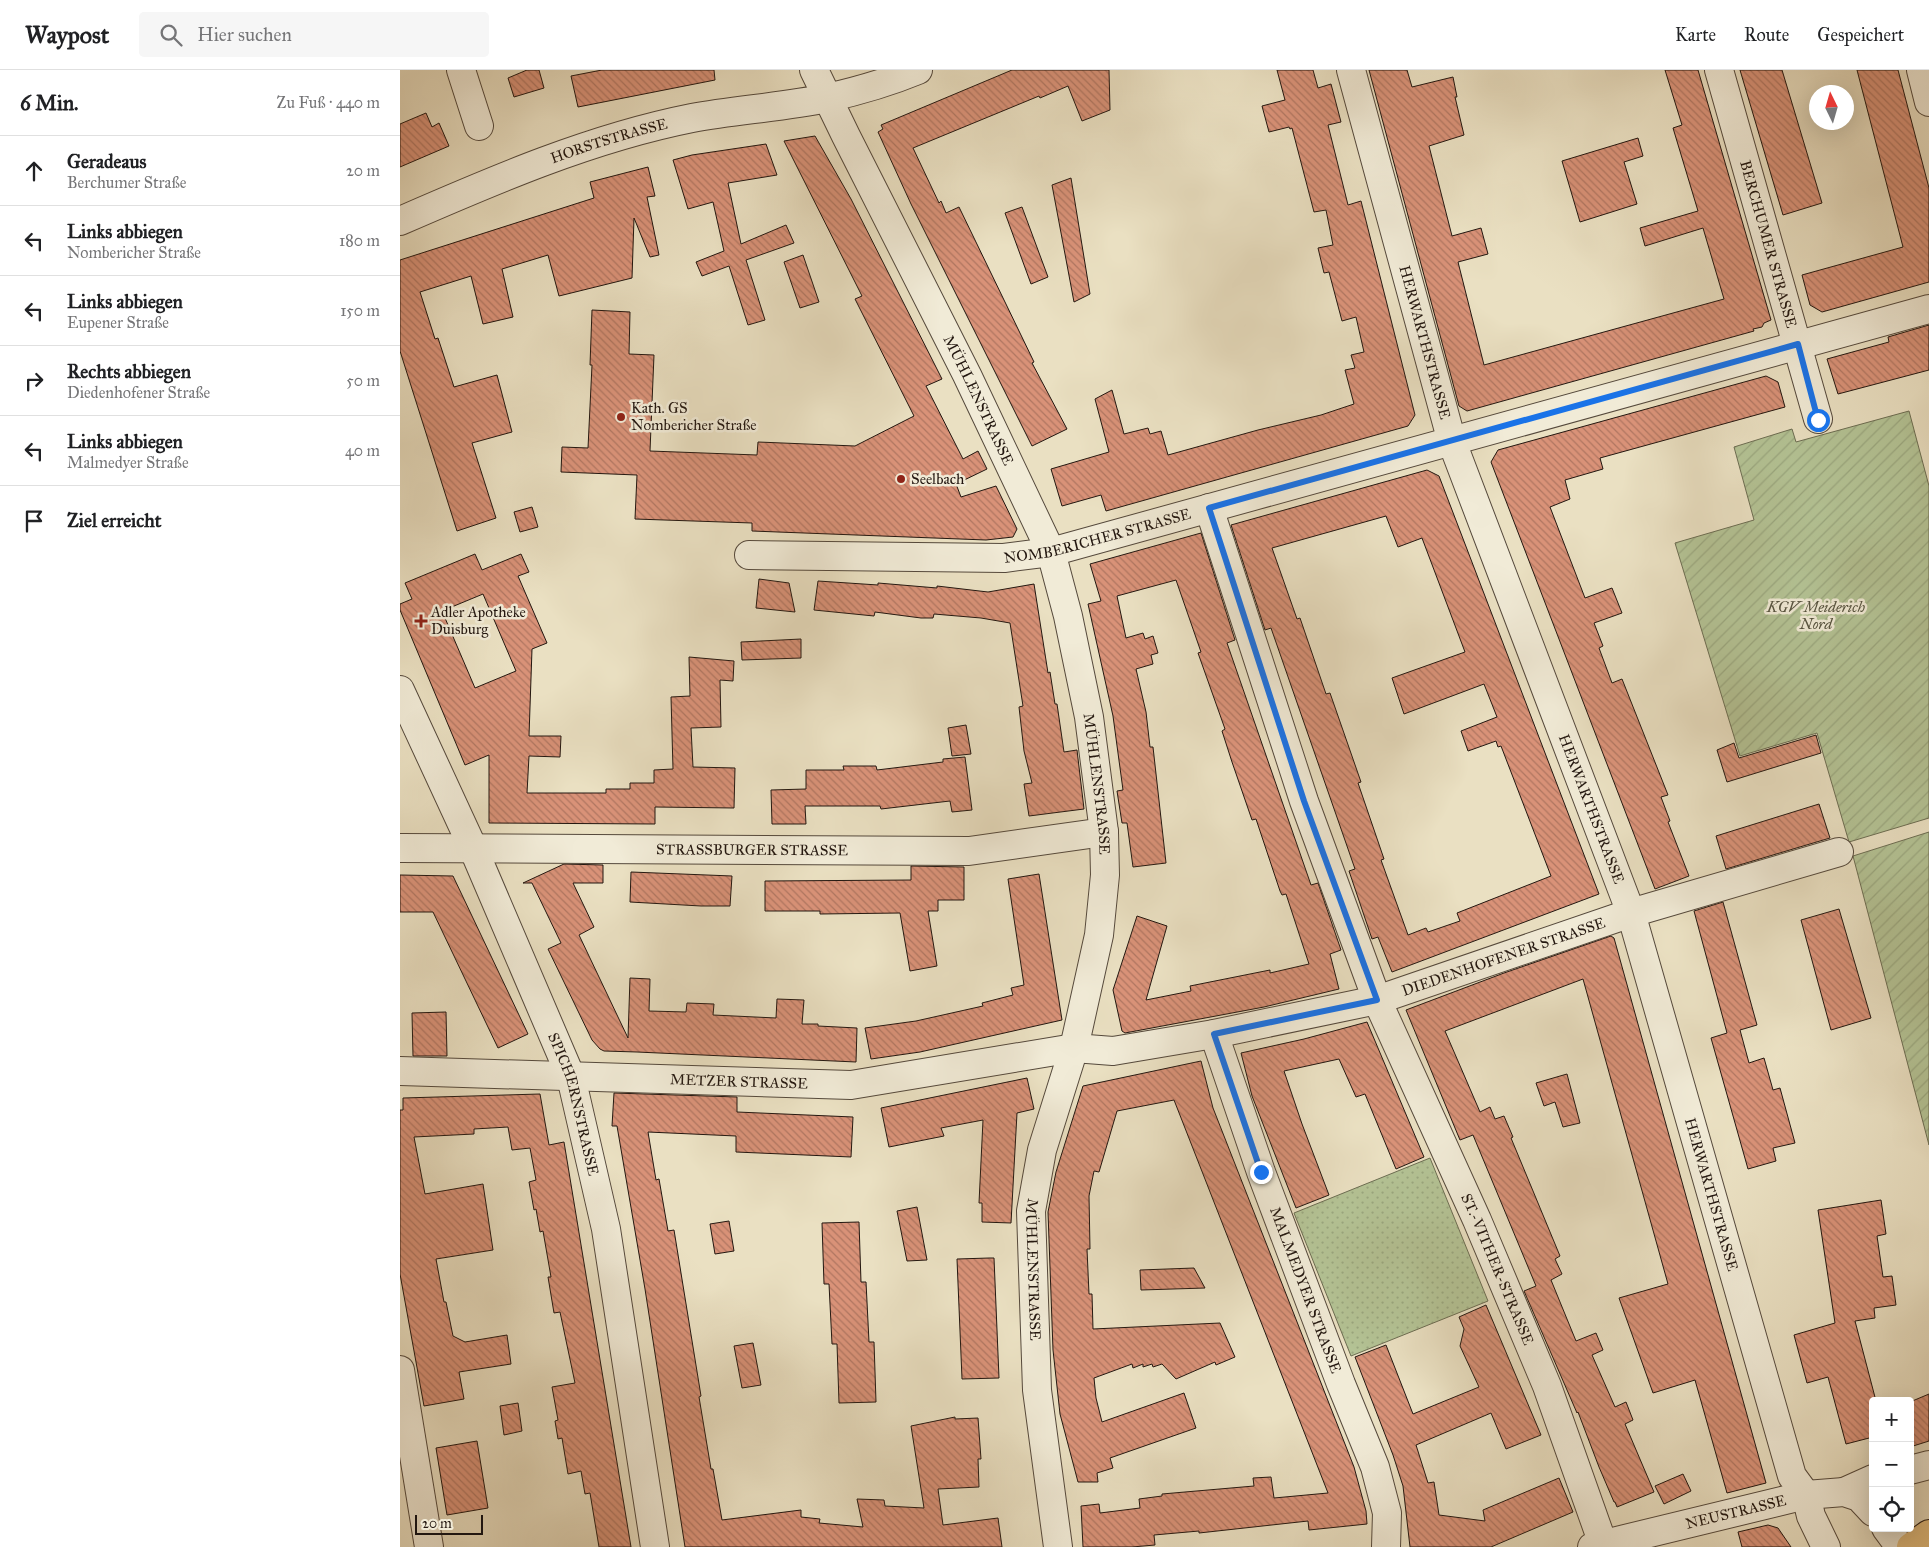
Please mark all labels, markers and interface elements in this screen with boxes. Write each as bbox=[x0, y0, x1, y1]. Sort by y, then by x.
search box bbox=[139, 12, 489, 57]
text: Waypost bbox=[25, 20, 109, 50]
icon: search bbox=[157, 21, 185, 49]
text: Hier suchen bbox=[197, 23, 292, 46]
text: Karte bbox=[1675, 24, 1716, 46]
text: Route bbox=[1744, 24, 1789, 46]
text: Gespeichert bbox=[1817, 24, 1904, 46]
north arrow bbox=[1809, 85, 1854, 130]
text: 6 Min. bbox=[20, 90, 78, 116]
text: Zu Fuß · 440 m bbox=[277, 93, 380, 112]
street label: HORSTSTRASSE bbox=[548, 115, 669, 167]
text: Geradeaus bbox=[67, 150, 146, 173]
icon: ahead bbox=[20, 157, 48, 185]
street label: BERCHUMER STRASSE bbox=[1736, 158, 1801, 330]
text: 20 m bbox=[346, 161, 380, 180]
text: Berchumer Straße bbox=[67, 173, 186, 192]
text: Links abbiegen bbox=[67, 220, 183, 243]
icon: left bbox=[20, 227, 48, 255]
text: 180 m bbox=[339, 231, 380, 250]
text: Nombericher Straße bbox=[67, 243, 201, 262]
street label: HERWARTHSTRASSE bbox=[1395, 263, 1454, 421]
text: Links abbiegen bbox=[67, 290, 183, 313]
icon: left bbox=[20, 297, 48, 325]
text: 150 m bbox=[340, 301, 380, 320]
text: Eupener Straße bbox=[67, 313, 169, 332]
street label: MÜHLENSTRASSE bbox=[939, 332, 1018, 468]
text: Rechts abbiegen bbox=[67, 360, 191, 383]
icon: right bbox=[20, 367, 48, 395]
text: 50 m bbox=[346, 371, 380, 390]
text: Diedenhofener Straße bbox=[67, 383, 210, 402]
place label: Kath. GS Nombericher Straße bbox=[631, 399, 756, 434]
route start bbox=[1807, 409, 1830, 432]
marker: Kath. GS Nombericher Straße bbox=[615, 411, 627, 423]
text: Links abbiegen bbox=[67, 430, 183, 453]
icon: left bbox=[20, 437, 48, 465]
text: 40 m bbox=[345, 441, 380, 460]
text: Malmedyer Straße bbox=[67, 453, 189, 472]
place label: Seelbach bbox=[911, 470, 965, 488]
marker: Seelbach bbox=[895, 473, 907, 485]
street label: NOMBERICHER STRASSE bbox=[1003, 505, 1193, 567]
icon: arrive bbox=[20, 507, 48, 535]
text: Ziel erreicht bbox=[67, 509, 161, 532]
park label: KGV Meiderich Nord bbox=[1766, 598, 1866, 633]
place label: Adler Apotheke Duisburg bbox=[430, 603, 526, 638]
marker: Adler Apotheke Duisburg bbox=[415, 615, 427, 627]
street label: MÜHLENSTRASSE bbox=[1080, 712, 1114, 855]
street label: HERWARTHSTRASSE bbox=[1555, 732, 1628, 887]
street label: STRASSBURGER STRASSE bbox=[656, 840, 848, 859]
street label: DIEDENHOFENER STRASSE bbox=[1400, 913, 1608, 1000]
street label: SPICHERNSTRASSE bbox=[544, 1030, 602, 1178]
street label: METZER STRASSE bbox=[670, 1070, 808, 1093]
street label: HERWARTHSTRASSE bbox=[1681, 1116, 1742, 1273]
route end bbox=[1250, 1161, 1273, 1184]
street label: ST.-VITHER-STRASSE bbox=[1457, 1191, 1538, 1348]
street label: MÜHLENSTRASSE bbox=[1022, 1197, 1044, 1341]
street label: MALMEDYER STRASSE bbox=[1266, 1204, 1345, 1376]
map controls bbox=[1869, 1397, 1914, 1532]
button: + bbox=[1869, 1397, 1914, 1442]
button: − bbox=[1869, 1442, 1914, 1487]
button: locate bbox=[1869, 1487, 1914, 1532]
street label: NEUSTRASSE bbox=[1684, 1491, 1788, 1533]
scale bar bbox=[415, 1512, 482, 1535]
text: 20 m bbox=[422, 1515, 452, 1532]

